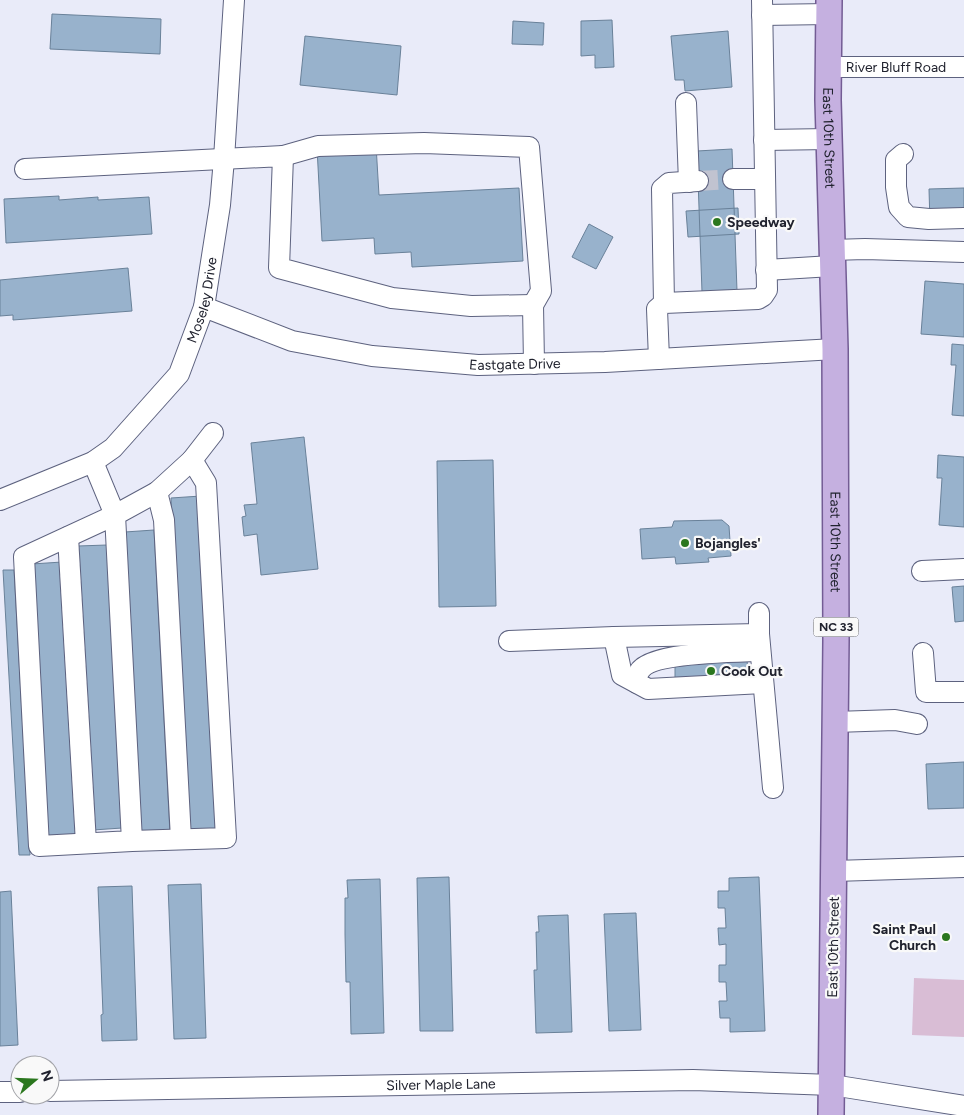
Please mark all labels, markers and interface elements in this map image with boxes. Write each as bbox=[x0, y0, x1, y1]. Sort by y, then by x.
street label: River Bluff Road bbox=[846, 59, 946, 76]
street label: East 10th Street bbox=[819, 87, 838, 189]
place label: Speedway bbox=[727, 214, 795, 231]
marker: Speedway bbox=[711, 216, 723, 228]
street label: Moseley Drive bbox=[183, 256, 221, 345]
street label: Eastgate Drive bbox=[468, 355, 561, 374]
street label: East 10th Street bbox=[826, 491, 844, 593]
place label: Bojangles' bbox=[695, 535, 761, 552]
marker: Bojangles' bbox=[679, 537, 691, 549]
road number: NC 33 bbox=[814, 618, 858, 636]
place label: Cook Out bbox=[721, 663, 783, 680]
marker: Cook Out bbox=[705, 665, 717, 677]
street label: East 10th Street bbox=[824, 896, 843, 998]
place label: Saint Paul Church bbox=[872, 921, 936, 954]
marker: Saint Paul Church bbox=[940, 931, 952, 943]
north arrow bbox=[10, 1055, 60, 1105]
text: N bbox=[37, 1068, 57, 1084]
street label: Silver Maple Lane bbox=[386, 1075, 496, 1094]

